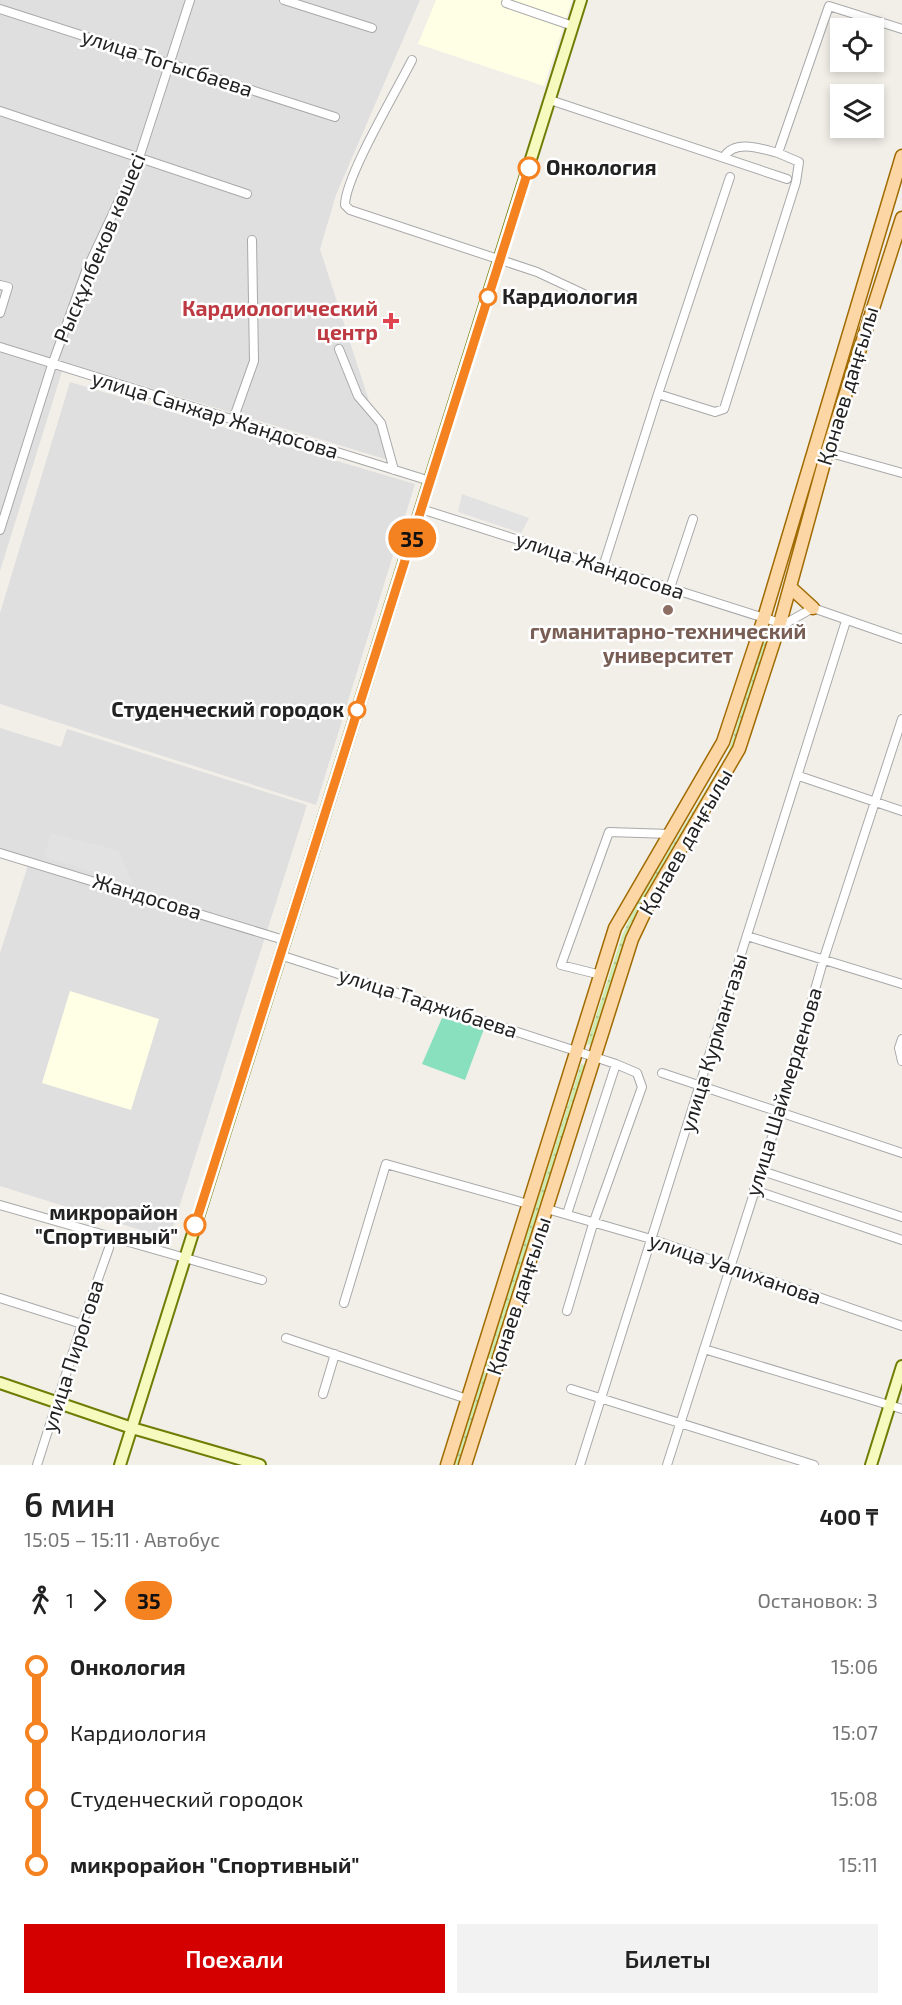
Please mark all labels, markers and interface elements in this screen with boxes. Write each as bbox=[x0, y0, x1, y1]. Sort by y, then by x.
map controls bbox=[830, 18, 884, 138]
button: locate bbox=[830, 18, 884, 72]
street label: улица Тогысбаева bbox=[78, 22, 256, 102]
button: layers bbox=[830, 84, 884, 138]
street label: Рысқұлбеков көшесі bbox=[47, 149, 150, 346]
place label: Онкология bbox=[546, 154, 657, 179]
marker: Онкология bbox=[518, 157, 540, 179]
place label: Кардиология bbox=[502, 283, 638, 308]
marker: Кардиология bbox=[479, 288, 497, 306]
place label: Кардиологический центр bbox=[182, 295, 378, 344]
street label: Қонаев даңғылы bbox=[811, 303, 883, 468]
marker: Кардиологический центр bbox=[382, 312, 400, 330]
street label: улица Санжар Жандосова bbox=[89, 364, 342, 464]
line badge: 35 bbox=[385, 518, 439, 558]
text: 35 bbox=[400, 526, 424, 551]
street label: улица Жандосова bbox=[513, 526, 688, 605]
marker: гуманитарно-технический университет bbox=[661, 603, 675, 617]
place label: гуманитарно-технический университет bbox=[530, 618, 806, 667]
place label: Студенческий городок bbox=[111, 696, 344, 721]
marker: Студенческий городок bbox=[348, 701, 366, 719]
street label: Қонаев даңғылы bbox=[633, 764, 737, 919]
street label: Жандосова bbox=[90, 867, 205, 924]
street label: улица Курмангазы bbox=[674, 950, 753, 1135]
street label: улица Таджибаева bbox=[336, 961, 521, 1043]
street label: улица Шаймерденова bbox=[739, 984, 827, 1199]
place label: микрорайон "Спортивный" bbox=[35, 1199, 178, 1248]
street label: Қонаев даңғылы bbox=[480, 1213, 555, 1378]
marker: микрорайон "Спортивный" bbox=[184, 1214, 206, 1236]
street label: улица Уалиханова bbox=[646, 1226, 825, 1310]
street label: улица Пирогова bbox=[35, 1276, 109, 1435]
text: 6 мин bbox=[24, 1484, 115, 1524]
text: 400 ₸ bbox=[819, 1503, 878, 1529]
text: 15:05 – 15:11 · Автобус bbox=[24, 1527, 220, 1551]
icon: walk bbox=[24, 1584, 57, 1617]
icon: forward bbox=[83, 1584, 116, 1617]
text: 1 bbox=[66, 1588, 74, 1612]
text: 35 bbox=[137, 1588, 160, 1613]
text: Остановок: 3 bbox=[757, 1588, 878, 1612]
text: Онкология bbox=[70, 1653, 186, 1679]
text: 15:06 bbox=[831, 1654, 878, 1678]
text: Кардиология bbox=[70, 1719, 206, 1745]
text: 15:07 bbox=[832, 1720, 878, 1744]
text: Студенческий городок bbox=[70, 1785, 303, 1811]
text: 15:08 bbox=[830, 1786, 878, 1810]
text: микрорайон "Спортивный" bbox=[70, 1851, 359, 1877]
text: 15:11 bbox=[839, 1852, 878, 1876]
button: Поехали bbox=[24, 1924, 445, 1993]
button: Билеты bbox=[457, 1924, 878, 1993]

